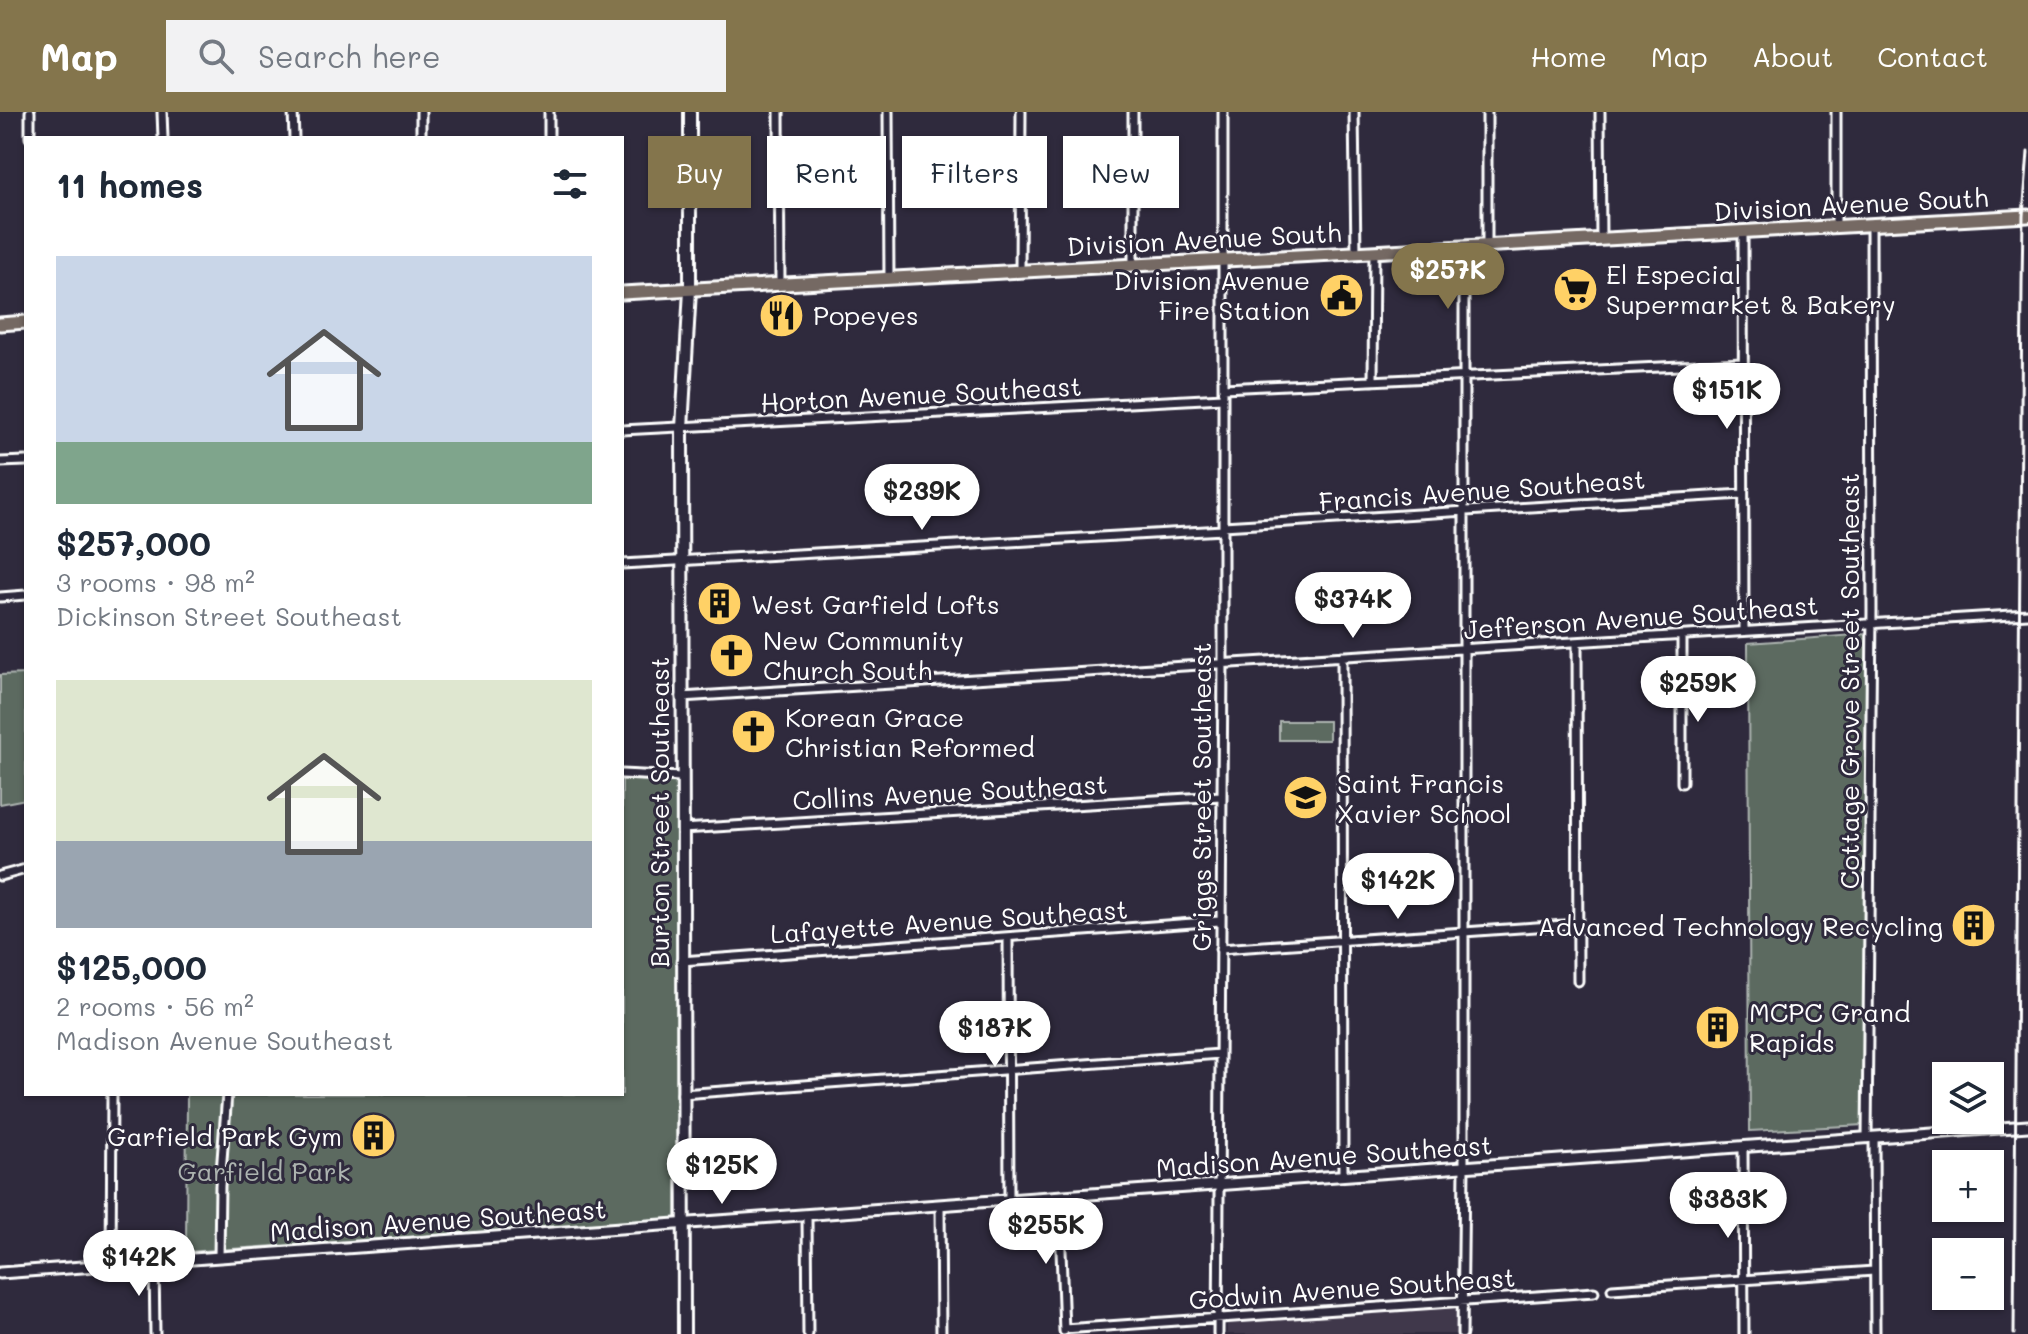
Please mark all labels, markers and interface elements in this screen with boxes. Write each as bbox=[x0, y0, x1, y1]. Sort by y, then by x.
search box bbox=[166, 20, 726, 92]
text: Map bbox=[40, 31, 118, 81]
icon: search bbox=[194, 34, 238, 78]
text: Search here bbox=[258, 36, 441, 76]
text: Home bbox=[1531, 38, 1607, 74]
text: Map bbox=[1651, 38, 1708, 74]
text: About bbox=[1752, 38, 1833, 74]
text: Contact bbox=[1877, 38, 1988, 74]
chip: Buy bbox=[648, 136, 751, 208]
chip: Rent bbox=[767, 136, 886, 208]
chip: Filters bbox=[902, 136, 1047, 208]
chip: New bbox=[1063, 136, 1179, 208]
text: 11 homes bbox=[56, 162, 203, 207]
icon: filters bbox=[548, 162, 592, 206]
street label: Division Avenue South bbox=[1713, 180, 1989, 228]
street label: Division Avenue South bbox=[1066, 215, 1342, 263]
pin: $257K bbox=[1392, 243, 1504, 311]
text: $257K bbox=[1409, 252, 1487, 286]
place label: El Especial Supermarket & Bakery bbox=[1606, 257, 1896, 321]
place label: Division Avenue Fire Station bbox=[1114, 263, 1310, 327]
supermarket icon: El Especial Supermarket & Bakery bbox=[1551, 265, 1599, 313]
public building icon: Division Avenue Fire Station bbox=[1317, 271, 1365, 319]
restaurant icon: Popeyes bbox=[758, 291, 806, 339]
place label: Popeyes bbox=[813, 298, 919, 332]
icon: home bbox=[252, 308, 396, 452]
pin: $151K bbox=[1671, 363, 1783, 431]
street label: Horton Avenue Southeast bbox=[760, 369, 1082, 419]
text: $151K bbox=[1691, 372, 1763, 406]
street label: Francis Avenue Southeast bbox=[1318, 462, 1646, 518]
pin: $239K bbox=[866, 464, 978, 532]
text: $239K bbox=[883, 473, 961, 507]
street label: Cottage Grove Street Southeast bbox=[1832, 473, 1866, 889]
text: $257,000 bbox=[56, 520, 211, 565]
text: 3 rooms · 98 m² bbox=[56, 565, 255, 599]
pin: $374K bbox=[1297, 572, 1409, 640]
building icon: West Garfield Lofts bbox=[696, 580, 744, 628]
text: $374K bbox=[1313, 581, 1393, 615]
place label: West Garfield Lofts bbox=[751, 587, 1000, 621]
street label: Jefferson Avenue Southeast bbox=[1462, 588, 1820, 646]
text: Dickinson Street Southeast bbox=[56, 599, 402, 633]
place label: New Community Church South bbox=[763, 623, 964, 687]
church icon: New Community Church South bbox=[708, 631, 756, 679]
street label: Griggs Street Southeast bbox=[1184, 642, 1218, 952]
pin: $259K bbox=[1642, 656, 1754, 724]
street label: Burton Street Southeast bbox=[642, 657, 676, 967]
text: $259K bbox=[1659, 665, 1737, 699]
place label: Korean Grace Christian Reformed bbox=[785, 700, 1035, 764]
church icon: Korean Grace Christian Reformed bbox=[730, 708, 778, 756]
icon: home bbox=[252, 732, 396, 876]
place label: Saint Francis Xavier School bbox=[1337, 766, 1512, 830]
street label: Collins Avenue Southeast bbox=[792, 767, 1108, 817]
school or university icon: Saint Francis Xavier School bbox=[1282, 774, 1330, 822]
pin: $142K bbox=[1342, 853, 1454, 921]
text: $142K bbox=[1360, 862, 1436, 896]
street label: Lafayette Avenue Southeast bbox=[769, 892, 1129, 950]
building icon: Advanced Technology Recycling bbox=[1950, 902, 1998, 950]
place label: Advanced Technology Recycling bbox=[1538, 909, 1943, 943]
text: $125,000 bbox=[56, 944, 207, 989]
text: 2 rooms · 56 m² bbox=[56, 989, 254, 1023]
place label: MCPC Grand Rapids bbox=[1749, 995, 1910, 1059]
pin: $187K bbox=[939, 1001, 1051, 1069]
building icon: MCPC Grand Rapids bbox=[1694, 1003, 1742, 1051]
text: $187K bbox=[957, 1010, 1033, 1044]
text: Madison Avenue Southeast bbox=[56, 1023, 393, 1057]
map controls bbox=[1932, 1062, 2004, 1310]
button: layers bbox=[1932, 1062, 2004, 1134]
building icon: Garfield Park Gym bbox=[349, 1112, 397, 1160]
place label: Garfield Park Gym bbox=[107, 1119, 342, 1153]
street label: Madison Avenue Southeast bbox=[1155, 1127, 1493, 1185]
pin: $125K bbox=[666, 1138, 778, 1206]
text: $125K bbox=[685, 1147, 759, 1181]
button: + bbox=[1932, 1150, 2004, 1222]
park label: Garfield Park bbox=[178, 1154, 350, 1188]
pin: $383K bbox=[1672, 1172, 1784, 1240]
text: $383K bbox=[1688, 1181, 1768, 1215]
street label: Madison Avenue Southeast bbox=[269, 1191, 607, 1249]
pin: $255K bbox=[990, 1198, 1102, 1266]
text: $255K bbox=[1007, 1207, 1085, 1241]
pin: $142K bbox=[83, 1230, 195, 1298]
button: − bbox=[1932, 1238, 2004, 1310]
text: $142K bbox=[101, 1239, 177, 1273]
street label: Godwin Avenue Southeast bbox=[1188, 1260, 1516, 1316]

